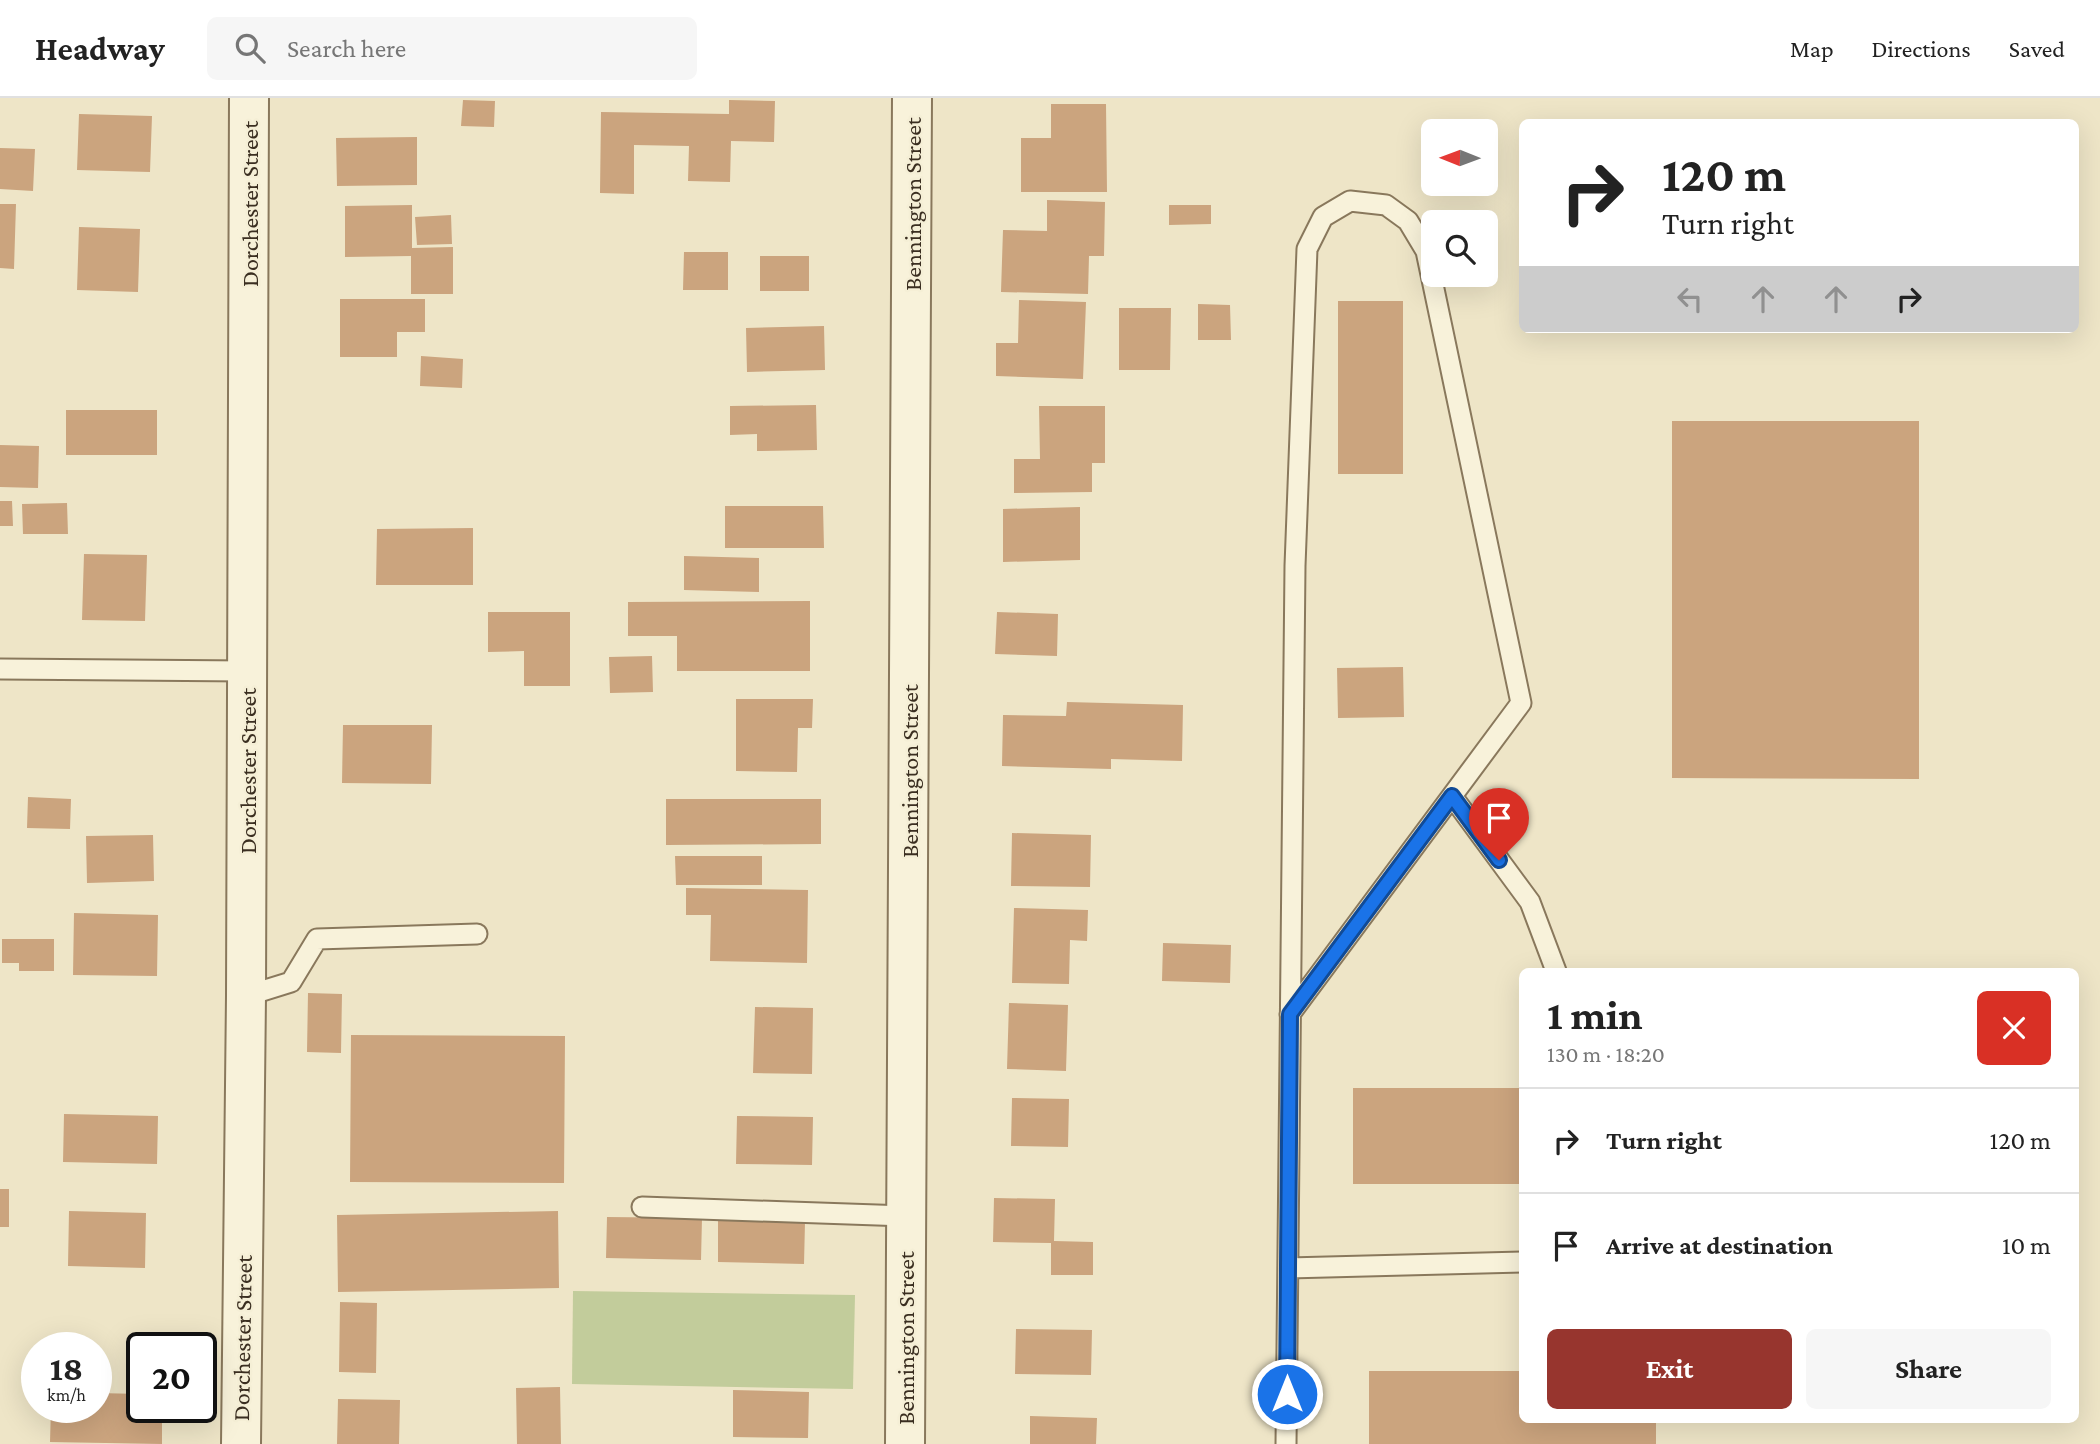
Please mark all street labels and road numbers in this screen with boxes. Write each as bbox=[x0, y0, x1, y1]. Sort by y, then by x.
street label: Bennington Street bbox=[899, 116, 926, 291]
street label: Dorchester Street bbox=[236, 120, 263, 287]
street label: Bennington Street bbox=[896, 683, 923, 858]
street label: Dorchester Street bbox=[234, 687, 261, 854]
street label: Bennington Street bbox=[892, 1250, 919, 1425]
street label: Dorchester Street bbox=[227, 1254, 257, 1421]

